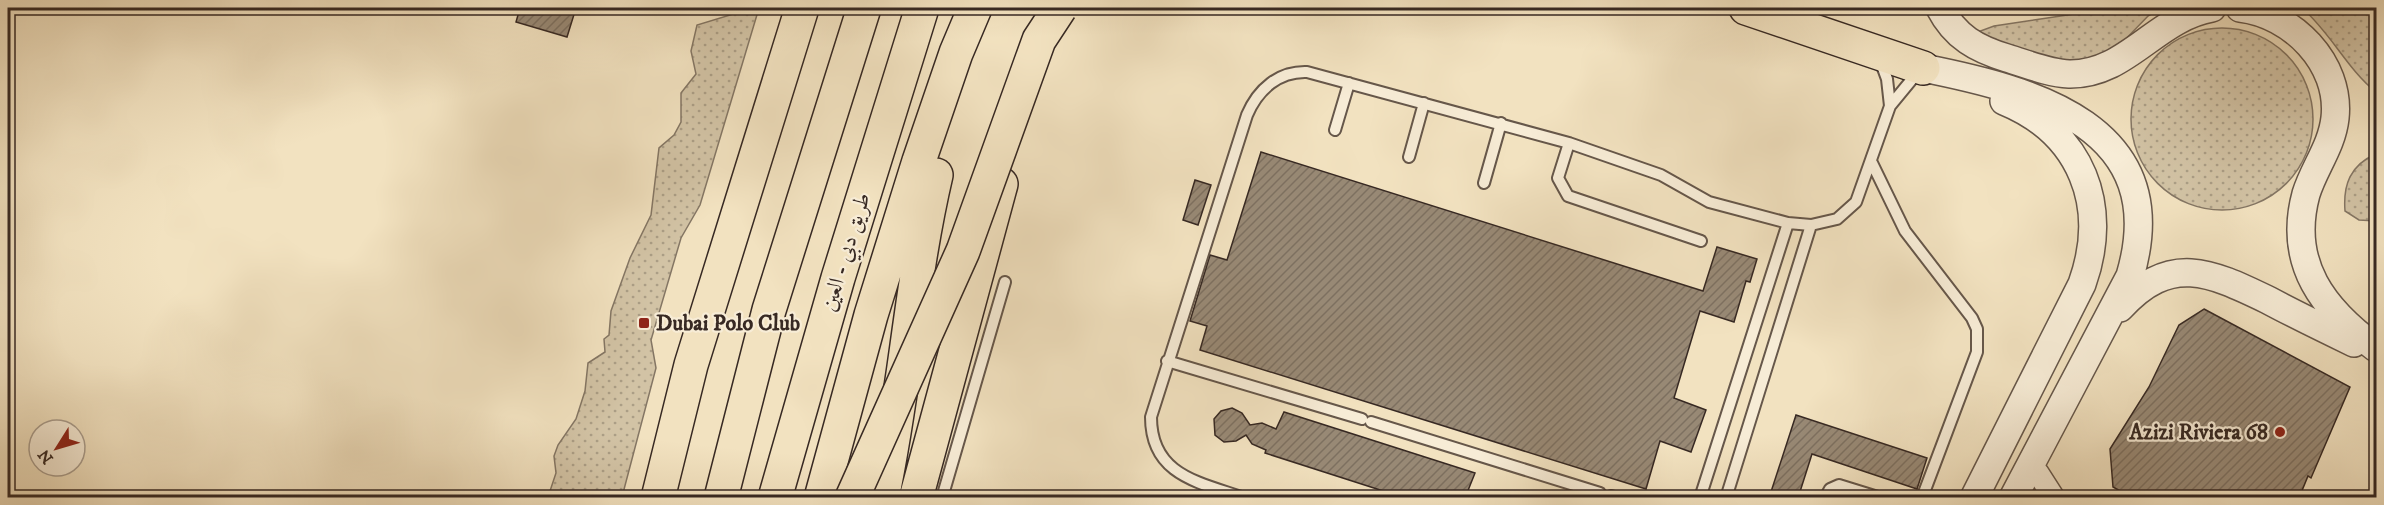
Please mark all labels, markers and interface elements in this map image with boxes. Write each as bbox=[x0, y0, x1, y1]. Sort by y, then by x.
street label: طريق دبي - العين bbox=[815, 189, 881, 316]
place label: Dubai Polo Club bbox=[656, 310, 800, 337]
marker: Dubai Polo Club bbox=[637, 316, 651, 330]
north arrow bbox=[27, 418, 87, 478]
place label: Azizi Riviera 68 bbox=[2128, 419, 2268, 446]
marker: Azizi Riviera 68 bbox=[2273, 425, 2287, 439]
text: N bbox=[34, 445, 58, 468]

